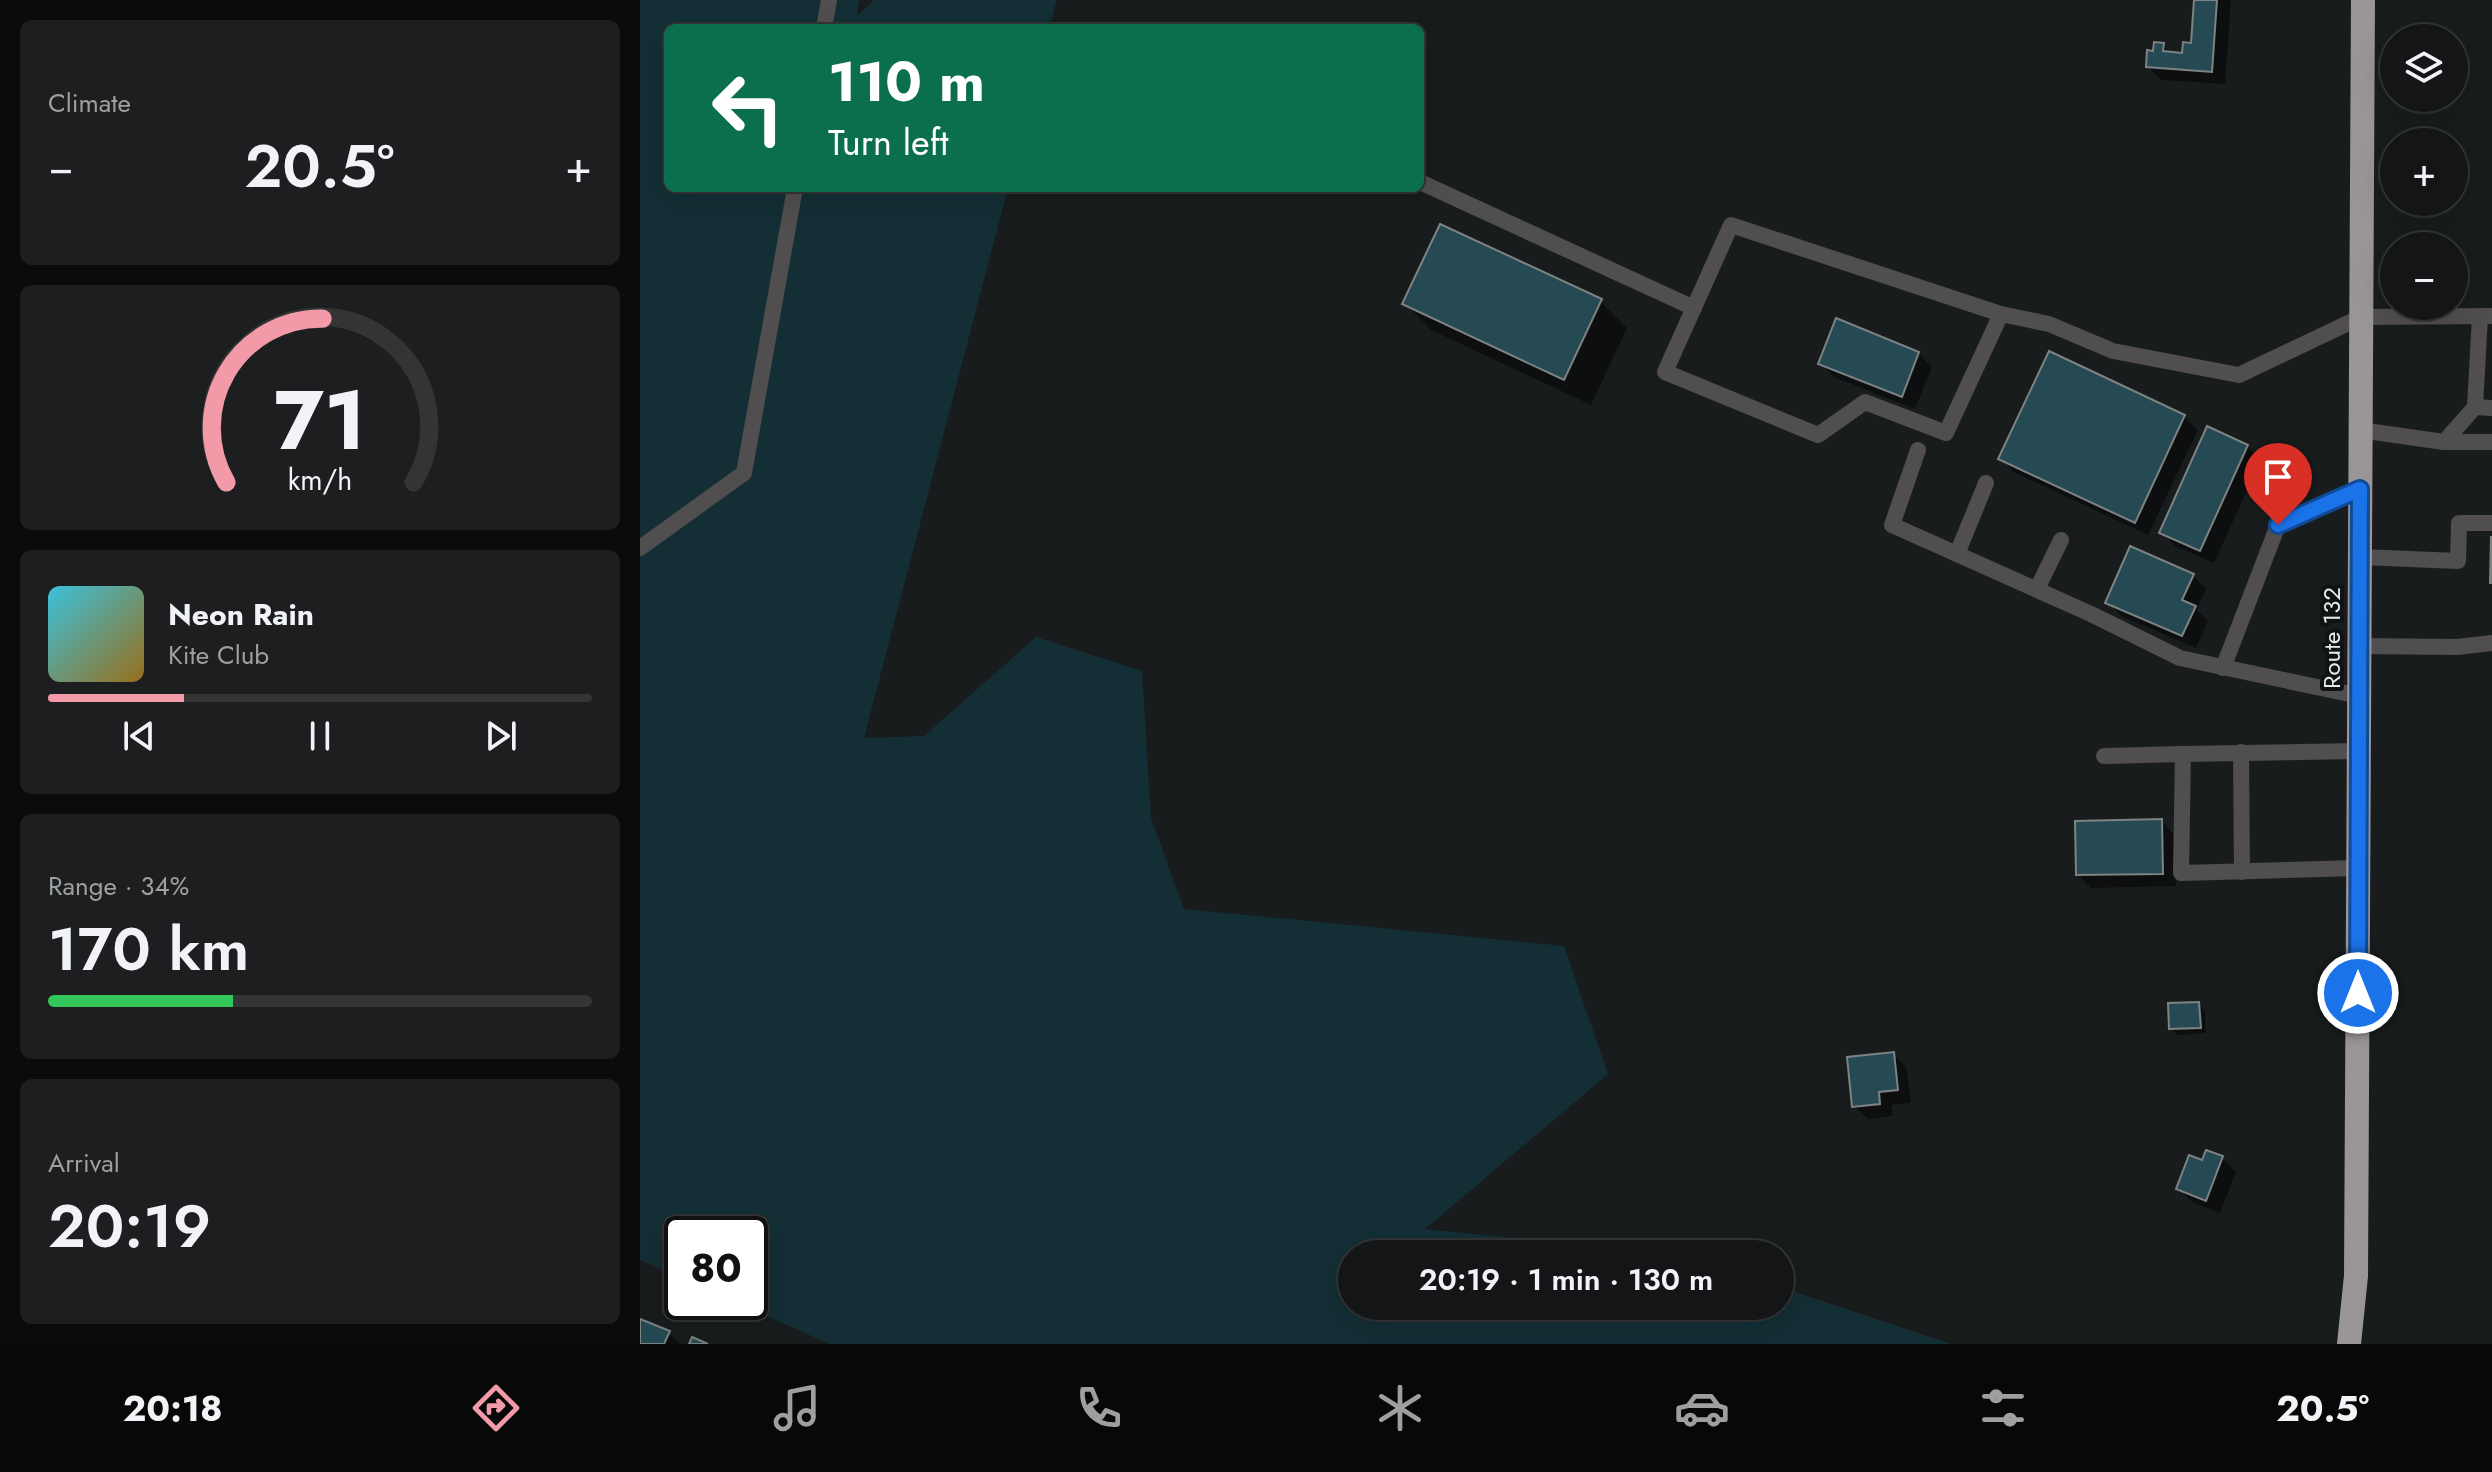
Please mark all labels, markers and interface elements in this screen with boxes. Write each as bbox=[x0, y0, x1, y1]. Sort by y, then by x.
map controls bbox=[2380, 24, 2468, 320]
button: layers bbox=[2380, 24, 2468, 112]
text: 110 m bbox=[828, 41, 985, 122]
icon: left bbox=[696, 56, 800, 160]
text: Climate bbox=[48, 84, 131, 122]
text: Turn left bbox=[828, 116, 949, 168]
text: 20.5° bbox=[245, 123, 394, 210]
button: + bbox=[2380, 128, 2468, 216]
text: − bbox=[48, 135, 74, 199]
text: + bbox=[565, 135, 592, 199]
button: − bbox=[2380, 232, 2468, 320]
text: 71 bbox=[274, 360, 366, 480]
pin bbox=[2244, 443, 2312, 525]
icon: arrive bbox=[2256, 455, 2300, 499]
text: km/h bbox=[288, 459, 352, 501]
street label: Route 132 bbox=[2314, 587, 2349, 689]
text: Neon Rain bbox=[168, 593, 314, 636]
text: Kite Club bbox=[168, 636, 269, 674]
icon: previous bbox=[117, 714, 161, 758]
icon: pause bbox=[298, 714, 342, 758]
icon: next bbox=[479, 714, 523, 758]
text: Range · 34% bbox=[48, 867, 189, 905]
text: 170 km bbox=[48, 906, 249, 993]
position arrow bbox=[2316, 951, 2400, 1035]
text: Arrival bbox=[48, 1144, 120, 1182]
text: 20:19 bbox=[48, 1183, 211, 1270]
speed limit sign: 80 bbox=[664, 1216, 768, 1320]
text: 20:19 · 1 min · 130 m bbox=[1419, 1258, 1713, 1301]
icon: directions bbox=[468, 1380, 524, 1436]
icon: music bbox=[769, 1380, 825, 1436]
icon: phone bbox=[1071, 1380, 1127, 1436]
icon: climate bbox=[1372, 1380, 1428, 1436]
icon: car bbox=[1674, 1380, 1730, 1436]
icon: filters bbox=[1975, 1380, 2031, 1436]
text: 20:18 bbox=[123, 1382, 223, 1434]
text: 20.5° bbox=[2276, 1382, 2369, 1434]

